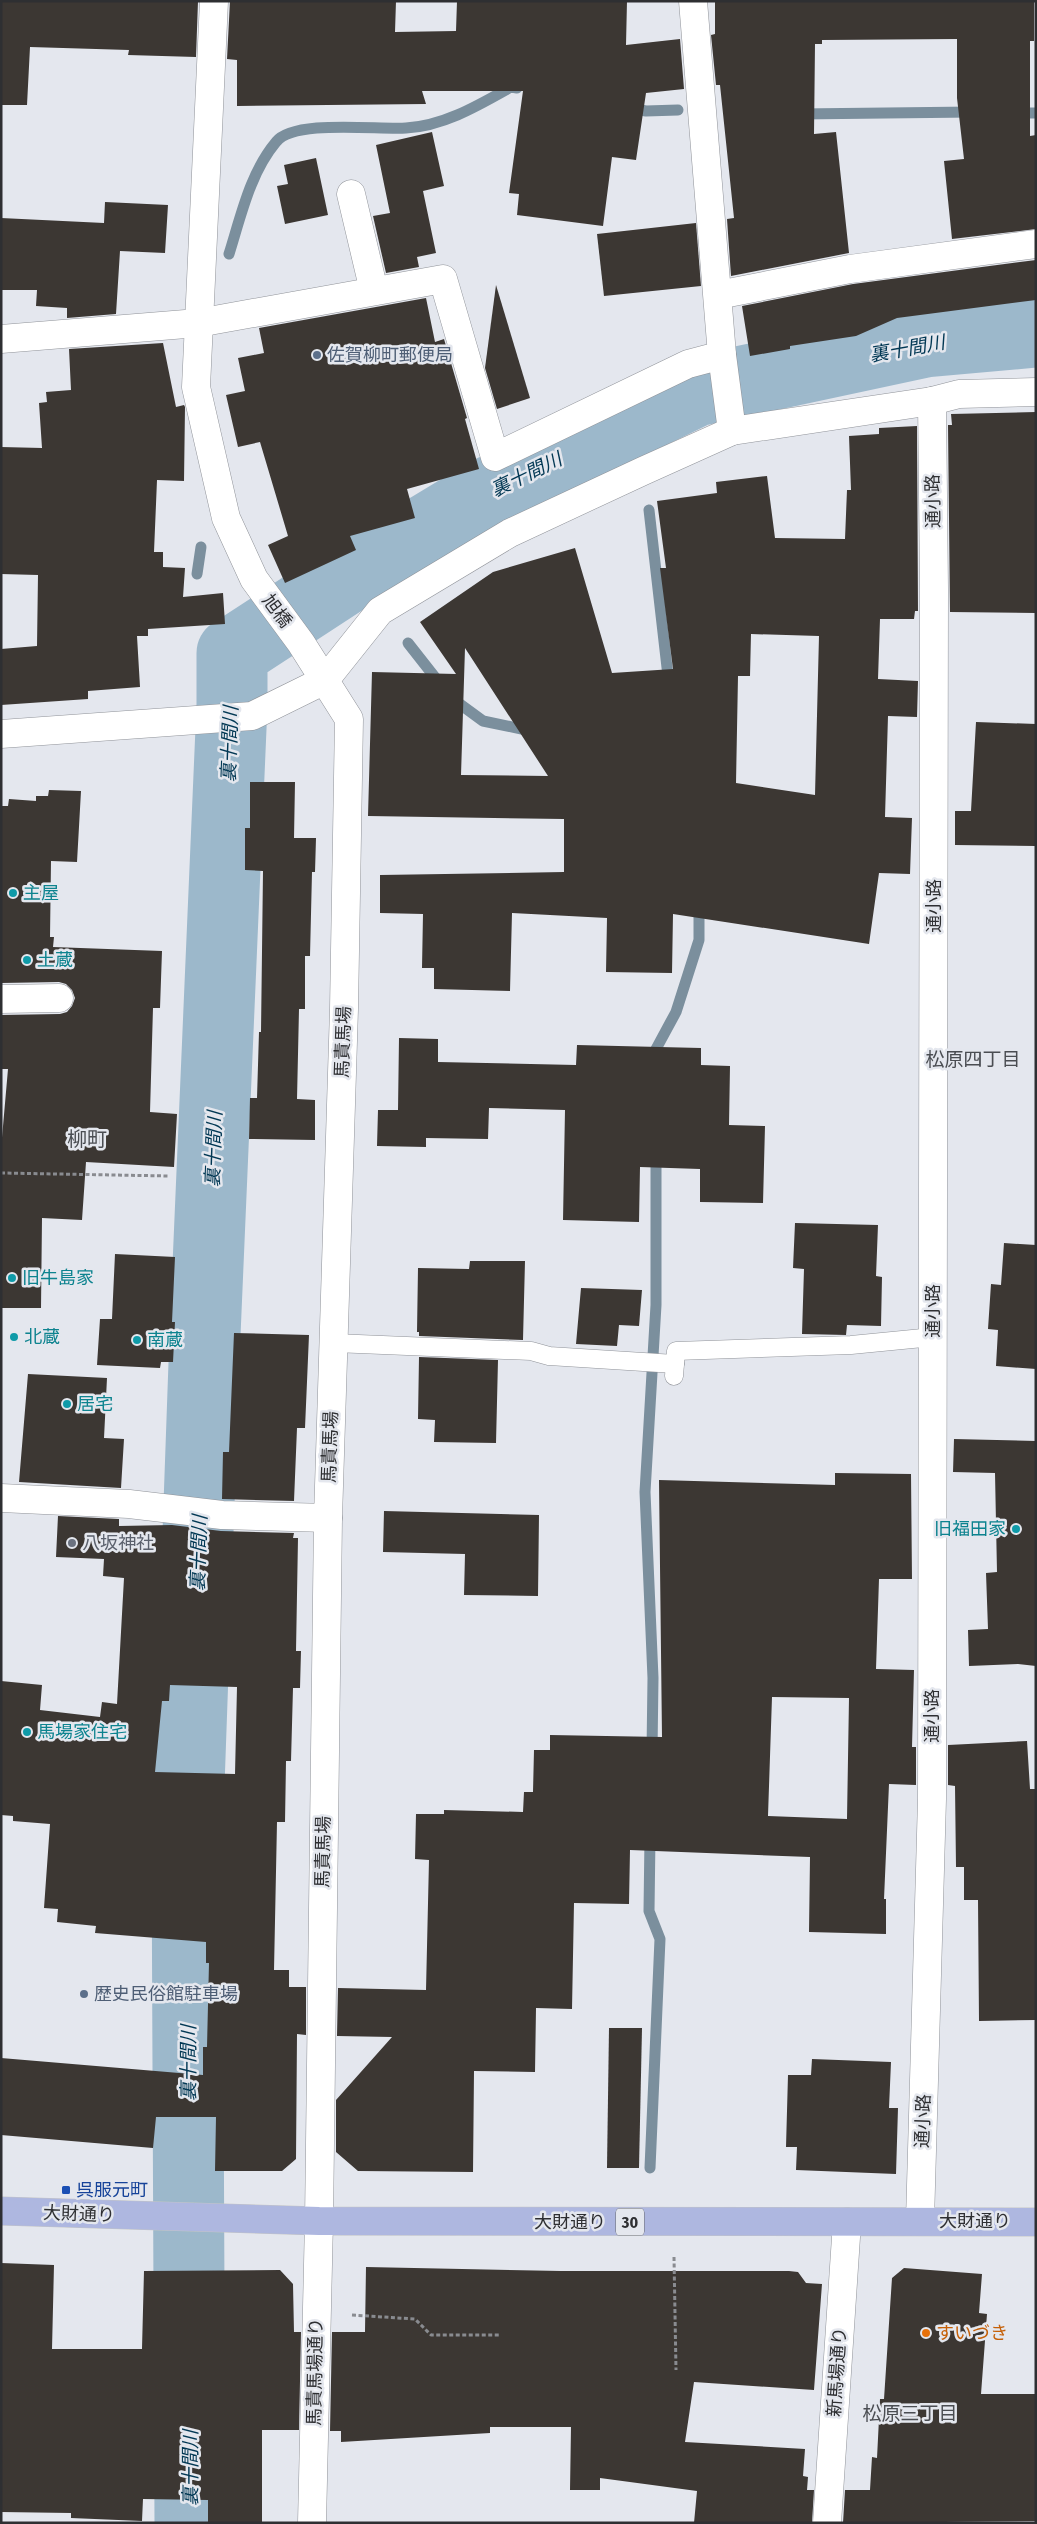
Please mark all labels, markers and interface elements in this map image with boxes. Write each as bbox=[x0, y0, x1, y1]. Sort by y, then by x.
water label: 裏十間川 bbox=[868, 330, 948, 366]
place label: 佐賀柳町郵便局 bbox=[327, 344, 453, 366]
marker: 佐賀柳町郵便局 bbox=[311, 349, 323, 361]
water label: 裏十間川 bbox=[487, 447, 567, 501]
street label: 通小路 bbox=[922, 474, 944, 528]
street label: 旭橋 bbox=[257, 590, 297, 632]
water label: 裏十間川 bbox=[217, 704, 242, 782]
street label: 通小路 bbox=[923, 879, 945, 933]
place label: 主屋 bbox=[23, 882, 59, 904]
marker: 主屋 bbox=[7, 887, 19, 899]
place label: 土蔵 bbox=[37, 949, 73, 971]
marker: 土蔵 bbox=[21, 954, 33, 966]
street label: 馬責馬場 bbox=[331, 1006, 355, 1078]
district label: 松原四丁目 bbox=[925, 1048, 1021, 1071]
water label: 裏十間川 bbox=[201, 1109, 226, 1187]
district label: 柳町 bbox=[67, 1127, 107, 1151]
place label: 旧牛島家 bbox=[22, 1267, 94, 1289]
marker: 旧牛島家 bbox=[6, 1272, 18, 1284]
street label: 通小路 bbox=[922, 1284, 944, 1338]
place label: 北蔵 bbox=[24, 1326, 60, 1348]
place label: 南蔵 bbox=[147, 1329, 183, 1351]
marker: 北蔵 bbox=[8, 1331, 20, 1343]
marker: 南蔵 bbox=[131, 1334, 143, 1346]
place label: 居宅 bbox=[77, 1393, 113, 1415]
marker: 居宅 bbox=[61, 1398, 73, 1410]
street label: 馬責馬場 bbox=[318, 1411, 342, 1483]
water label: 裏十間川 bbox=[186, 1513, 211, 1591]
place label: 旧福田家 bbox=[934, 1518, 1006, 1540]
marker: 旧福田家 bbox=[1010, 1523, 1022, 1535]
place label: 八坂神社 bbox=[82, 1532, 154, 1554]
marker: 八坂神社 bbox=[66, 1537, 78, 1549]
street label: 通小路 bbox=[921, 1689, 943, 1743]
place label: 馬場家住宅 bbox=[37, 1721, 127, 1743]
marker: 馬場家住宅 bbox=[21, 1726, 33, 1738]
street label: 馬責馬場 bbox=[311, 1816, 335, 1888]
place label: 歴史民俗館駐車場 bbox=[94, 1983, 238, 2005]
marker: 歴史民俗館駐車場 bbox=[78, 1988, 90, 2000]
water label: 裏十間川 bbox=[177, 2023, 200, 2101]
street label: 通小路 bbox=[911, 2094, 935, 2148]
place label: 呉服元町 bbox=[76, 2179, 148, 2201]
marker: 呉服元町 bbox=[60, 2184, 72, 2196]
street label: 大財通り bbox=[43, 2202, 115, 2226]
road number: 30 bbox=[616, 2208, 644, 2236]
street label: 大財通り bbox=[939, 2210, 1011, 2232]
street label: 大財通り bbox=[534, 2211, 606, 2233]
street label: 馬責馬場通り bbox=[303, 2318, 327, 2426]
place label: すいづき bbox=[936, 2322, 1008, 2344]
street label: 新馬場通り bbox=[823, 2326, 851, 2418]
marker: すいづき bbox=[920, 2327, 932, 2339]
district label: 松原三丁目 bbox=[862, 2402, 958, 2425]
water label: 裏十間川 bbox=[179, 2428, 202, 2506]

